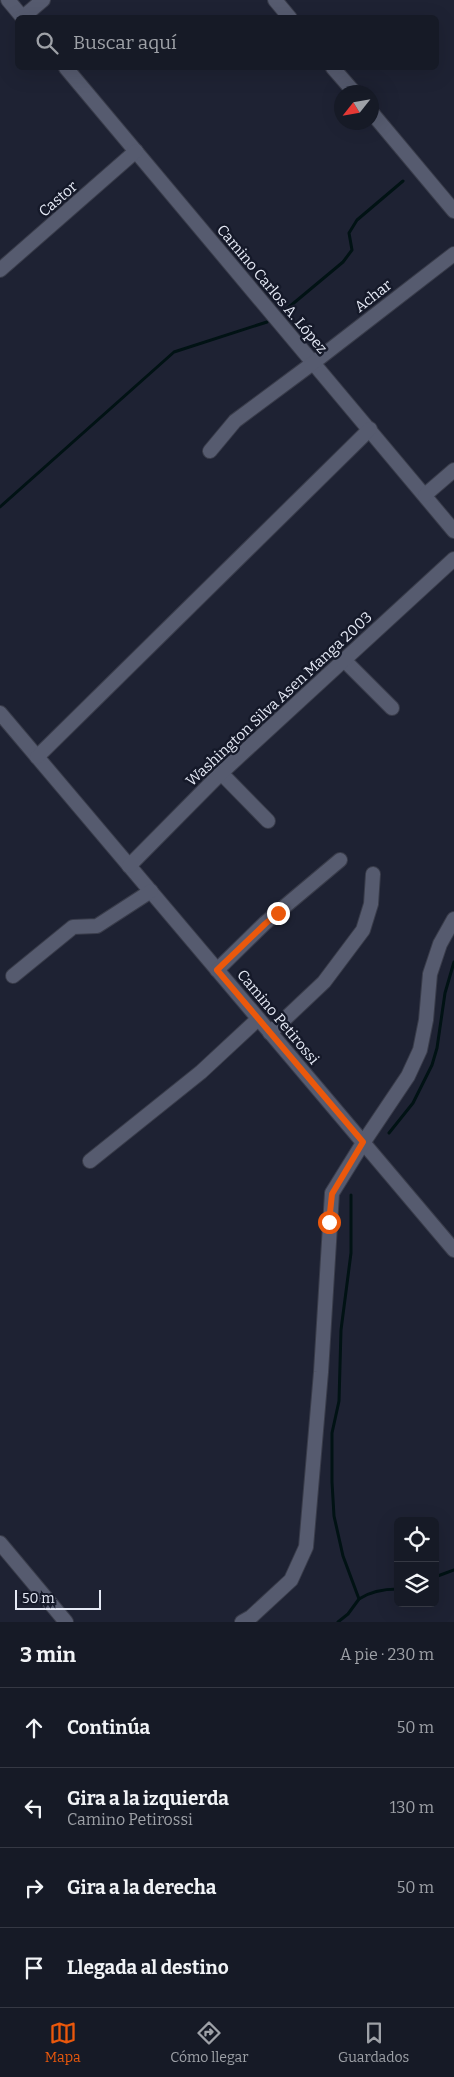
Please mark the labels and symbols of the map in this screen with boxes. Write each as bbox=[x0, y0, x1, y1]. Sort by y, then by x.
north arrow bbox=[334, 85, 379, 130]
street label: Castor bbox=[35, 177, 81, 221]
street label: Camino Carlos A. López bbox=[213, 221, 331, 357]
street label: Achar bbox=[351, 276, 395, 316]
street label: Washington Silva Asen Manga 2003 bbox=[182, 608, 376, 790]
route end bbox=[267, 902, 290, 925]
street label: Camino Petirossi bbox=[233, 966, 323, 1068]
route start bbox=[318, 1211, 341, 1234]
scale bar bbox=[15, 1587, 101, 1610]

